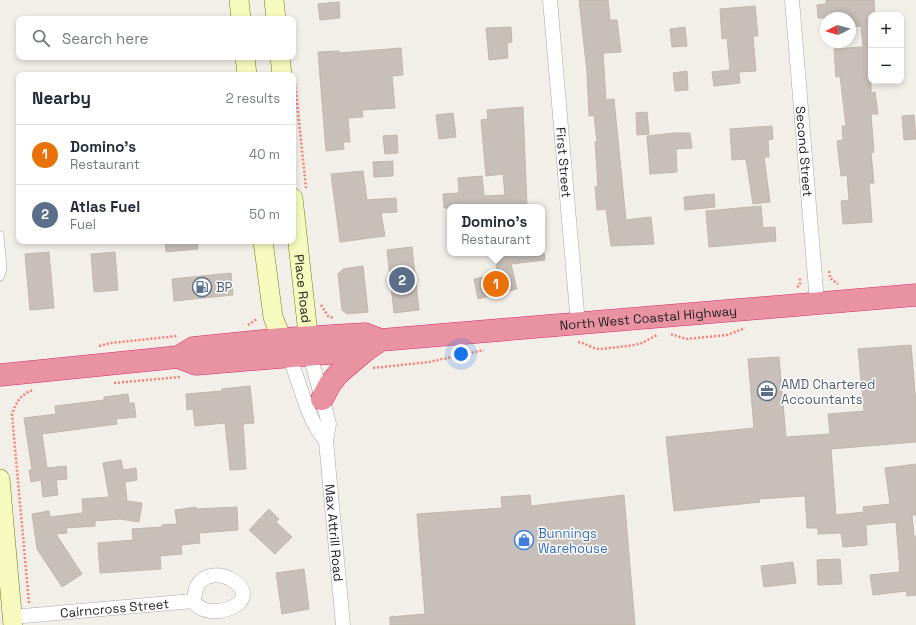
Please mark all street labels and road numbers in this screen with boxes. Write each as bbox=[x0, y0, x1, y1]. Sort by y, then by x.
street label: Second Street bbox=[792, 105, 816, 198]
street label: First Street bbox=[552, 126, 575, 198]
street label: Place Road bbox=[290, 253, 315, 324]
street label: North West Coastal Highway bbox=[559, 302, 738, 334]
street label: Max Attrill Road bbox=[321, 483, 347, 582]
street label: Cairncross Street bbox=[59, 595, 170, 622]

